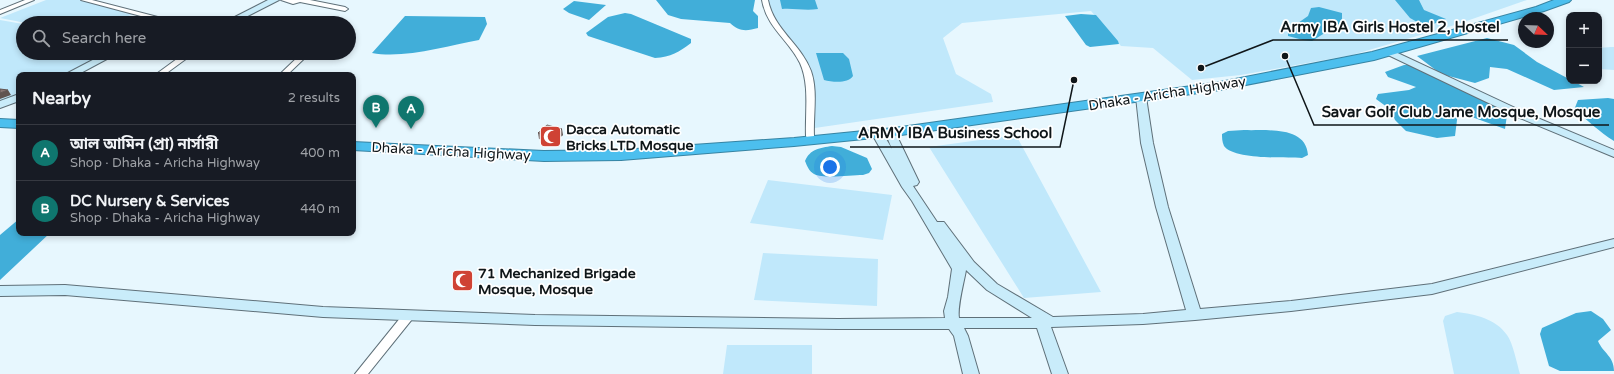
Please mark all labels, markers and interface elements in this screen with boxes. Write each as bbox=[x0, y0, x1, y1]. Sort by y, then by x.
north arrow bbox=[1518, 12, 1554, 48]
map controls bbox=[1566, 12, 1602, 84]
button: + bbox=[1566, 12, 1602, 48]
callout: Army IBA Girls Hostel 2, Hostel bbox=[1273, 13, 1508, 40]
search box bbox=[16, 16, 356, 60]
text: Army IBA Girls Hostel 2, Hostel bbox=[1280, 18, 1500, 37]
icon: search bbox=[30, 27, 52, 49]
text: Search here bbox=[62, 29, 146, 47]
button: − bbox=[1566, 48, 1602, 84]
street label: Dhaka - Aricha Highway bbox=[1087, 73, 1248, 114]
text: Nearby bbox=[32, 88, 91, 109]
text: 2 results bbox=[288, 90, 340, 106]
pin: B bbox=[363, 95, 389, 128]
pin: A bbox=[398, 96, 424, 129]
callout: Savar Golf Club Jame Mosque, Mosque bbox=[1314, 98, 1609, 125]
text: Savar Golf Club Jame Mosque, Mosque bbox=[1322, 103, 1601, 122]
callout: ARMY IBA Business School bbox=[850, 120, 1060, 147]
place label: Dacca Automatic Bricks LTD Mosque bbox=[566, 121, 694, 154]
mosque icon: Dacca Automatic Bricks LTD Mosque bbox=[538, 124, 564, 150]
text: ARMY IBA Business School bbox=[858, 124, 1052, 142]
text: আল আমিন (প্রা) নার্সারী bbox=[70, 135, 218, 153]
street label: Dhaka - Aricha Highway bbox=[371, 139, 531, 164]
text: A bbox=[40, 145, 50, 161]
text: 400 m bbox=[300, 145, 340, 161]
text: Shop · Dhaka - Aricha Highway bbox=[70, 155, 260, 171]
your location bbox=[820, 157, 840, 177]
text: DC Nursery & Services bbox=[70, 192, 229, 210]
text: B bbox=[40, 201, 50, 217]
text: 440 m bbox=[300, 201, 340, 217]
text: Shop · Dhaka - Aricha Highway bbox=[70, 210, 260, 226]
place label: 71 Mechanized Brigade Mosque, Mosque bbox=[478, 265, 636, 298]
mosque icon: 71 Mechanized Brigade Mosque, Mosque bbox=[450, 268, 476, 294]

